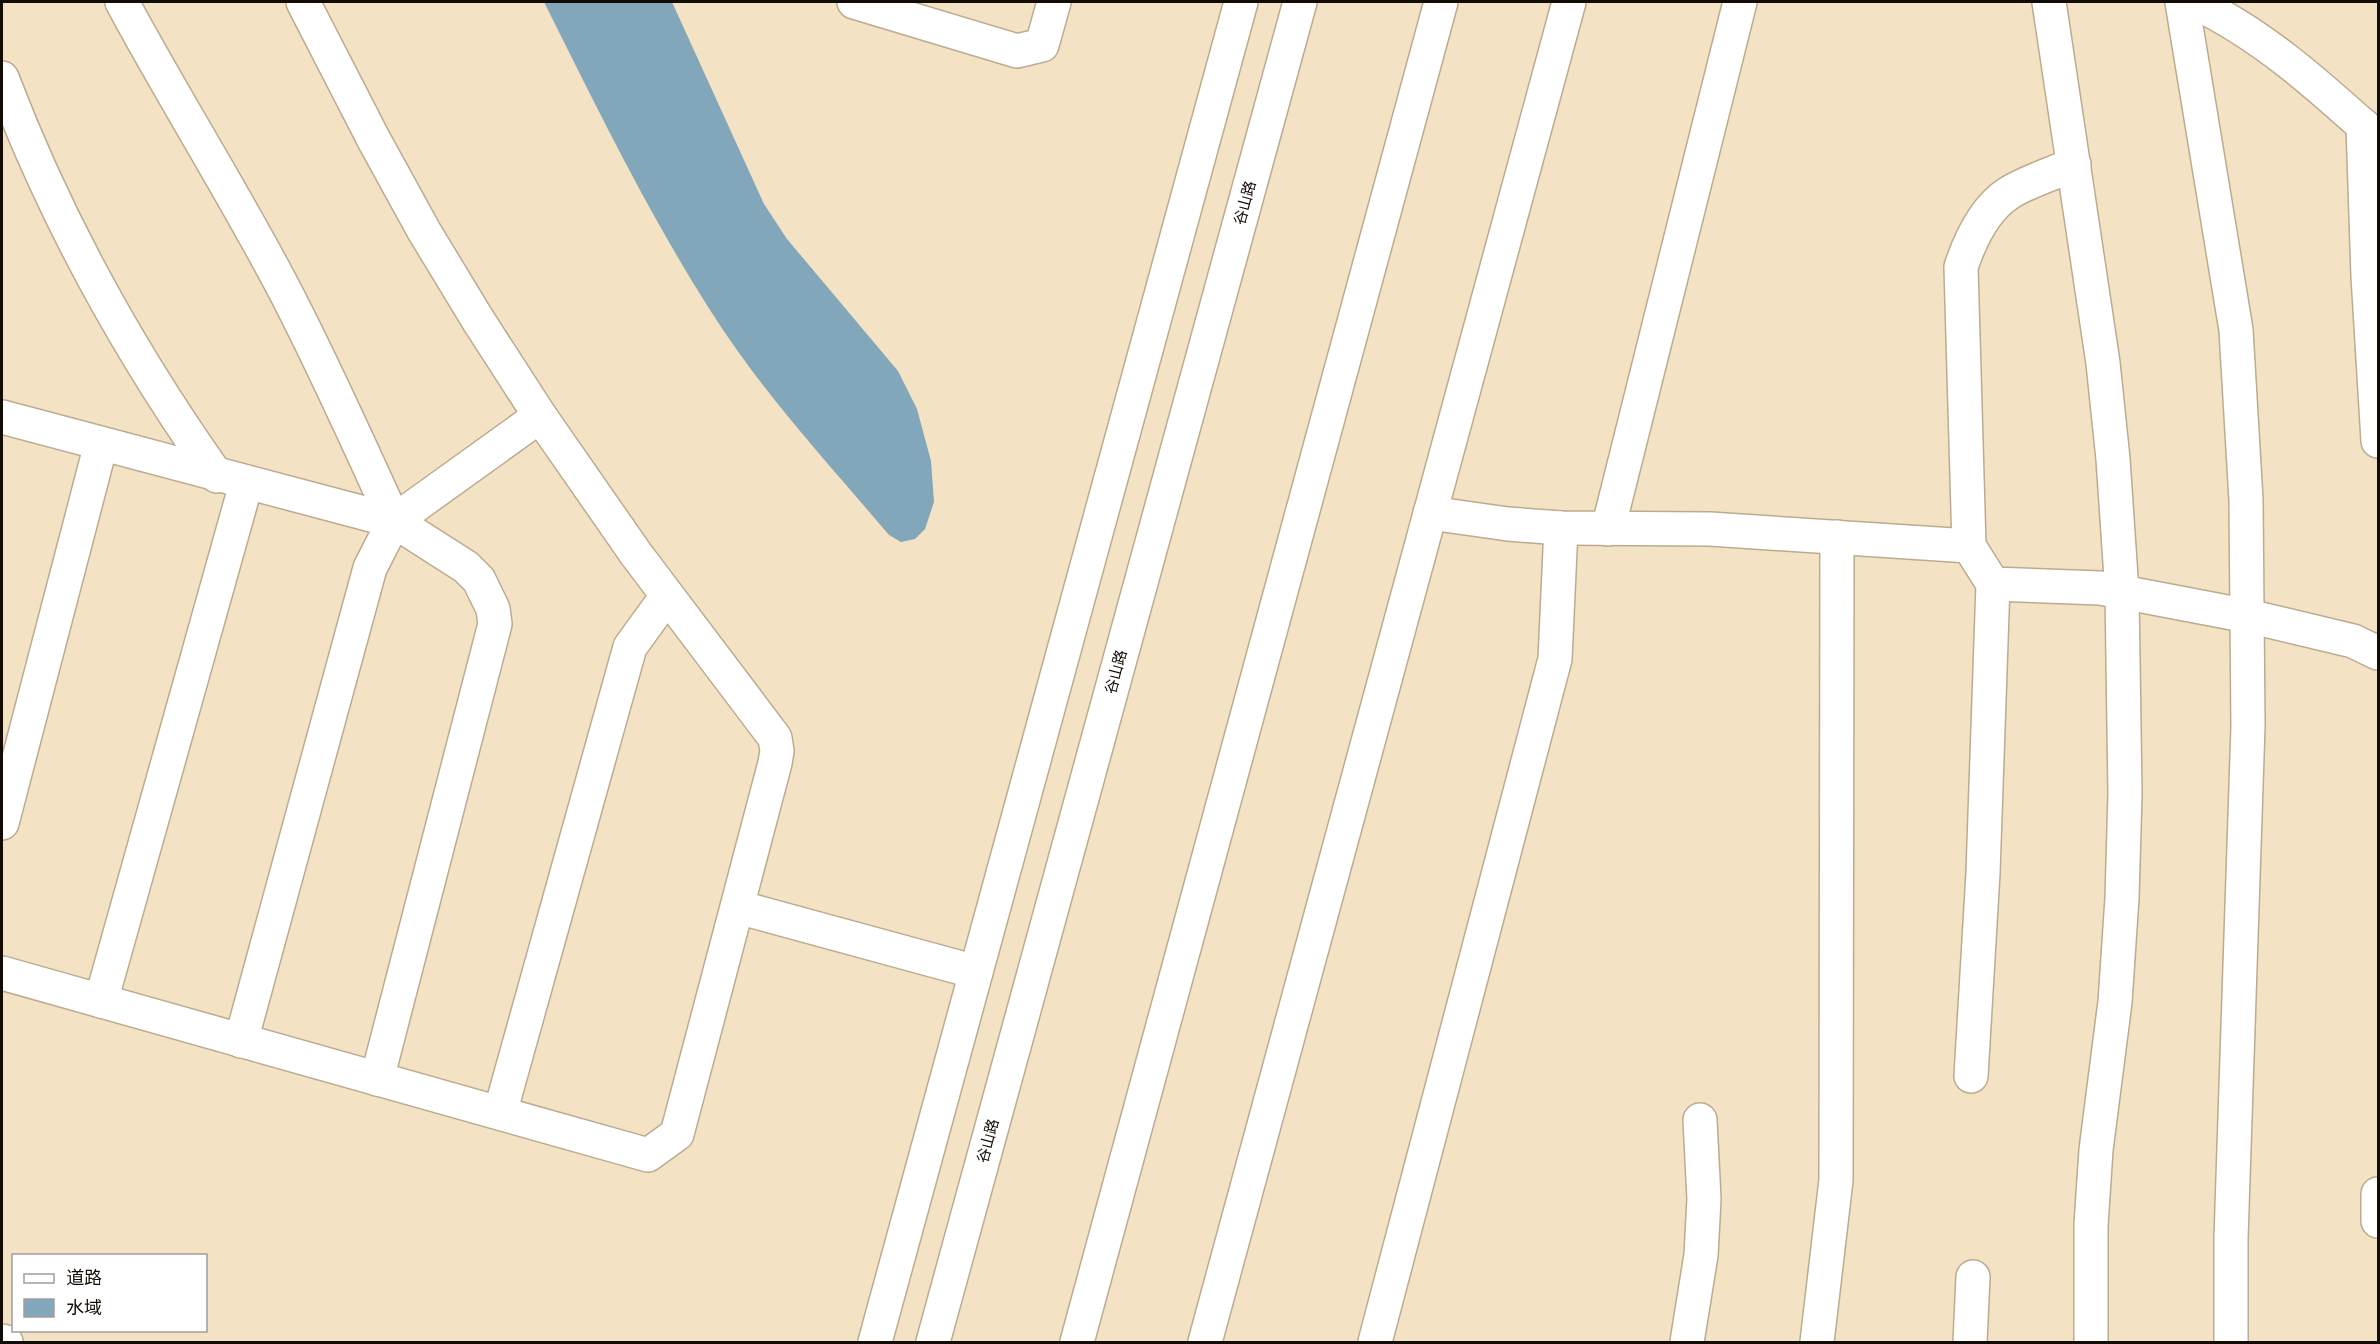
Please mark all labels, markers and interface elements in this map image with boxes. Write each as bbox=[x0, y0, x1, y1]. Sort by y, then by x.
street label: 谷山路 bbox=[1230, 179, 1260, 227]
street label: 谷山路 bbox=[1101, 648, 1131, 696]
street label: 谷山路 bbox=[973, 1117, 1003, 1165]
legend bbox=[12, 1254, 207, 1332]
text: 道路 bbox=[66, 1267, 102, 1288]
text: 水域 bbox=[66, 1297, 102, 1318]

